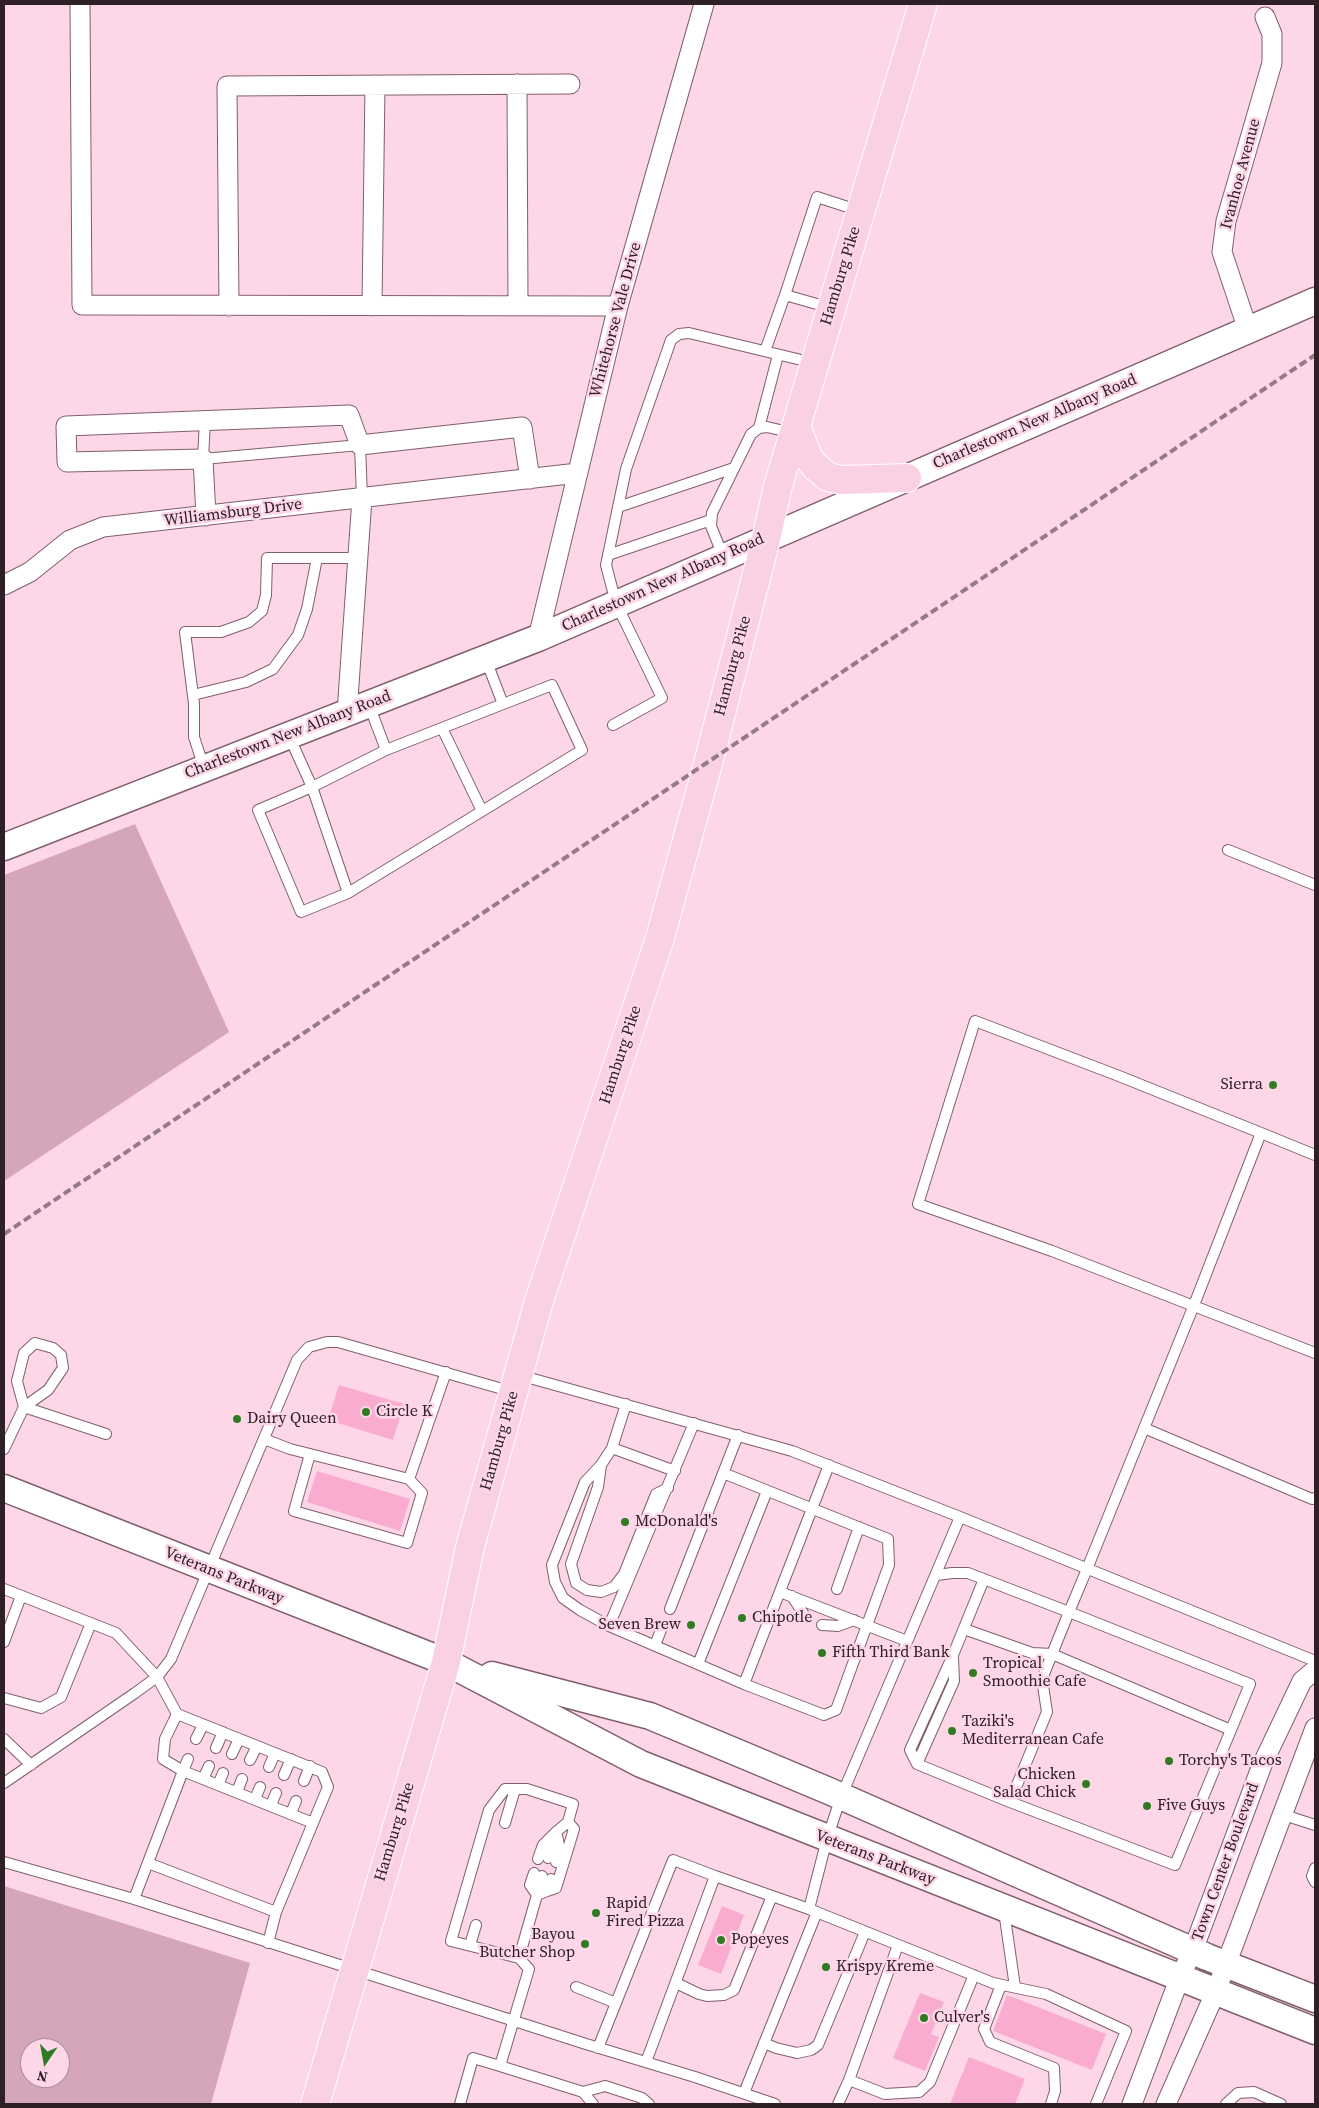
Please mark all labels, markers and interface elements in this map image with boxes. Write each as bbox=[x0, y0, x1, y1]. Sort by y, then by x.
street label: Ivanhoe Avenue bbox=[1217, 117, 1265, 231]
street label: Hamburg Pike bbox=[817, 224, 865, 328]
street label: Whitehorse Vale Drive bbox=[586, 240, 646, 400]
street label: Charlestown New Albany Road bbox=[930, 370, 1140, 474]
street label: Williamsburg Drive bbox=[163, 495, 303, 531]
street label: Charlestown New Albany Road bbox=[559, 530, 767, 636]
street label: Hamburg Pike bbox=[710, 614, 756, 718]
street label: Charlestown New Albany Road bbox=[182, 687, 394, 783]
street label: Hamburg Pike bbox=[596, 1003, 646, 1107]
place label: Sierra bbox=[1220, 1075, 1263, 1095]
marker: Sierra bbox=[1267, 1079, 1279, 1091]
street label: Hamburg Pike bbox=[477, 1389, 523, 1493]
place label: Circle K bbox=[376, 1402, 432, 1422]
marker: Circle K bbox=[360, 1406, 372, 1418]
place label: Dairy Queen bbox=[247, 1409, 337, 1429]
marker: Dairy Queen bbox=[231, 1413, 243, 1425]
place label: McDonald's bbox=[635, 1512, 718, 1532]
marker: McDonald's bbox=[619, 1516, 631, 1528]
street label: Veterans Parkway bbox=[161, 1543, 287, 1609]
place label: Chipotle bbox=[752, 1608, 812, 1628]
marker: Chipotle bbox=[736, 1612, 748, 1624]
place label: Seven Brew bbox=[599, 1615, 681, 1635]
marker: Seven Brew bbox=[685, 1619, 697, 1631]
place label: Fifth Third Bank bbox=[832, 1643, 950, 1663]
marker: Fifth Third Bank bbox=[816, 1647, 828, 1659]
place label: Tropical Smoothie Cafe bbox=[983, 1654, 1086, 1692]
marker: Tropical Smoothie Cafe bbox=[967, 1667, 979, 1679]
place label: Taziki's Mediterranean Cafe bbox=[962, 1712, 1104, 1750]
marker: Taziki's Mediterranean Cafe bbox=[946, 1725, 958, 1737]
place label: Torchy's Tacos bbox=[1179, 1751, 1282, 1771]
marker: Torchy's Tacos bbox=[1163, 1755, 1175, 1767]
place label: Chicken Salad Chick bbox=[993, 1765, 1076, 1803]
marker: Chicken Salad Chick bbox=[1080, 1778, 1092, 1790]
street label: Hamburg Pike bbox=[371, 1780, 419, 1884]
street label: Town Center Boulevard bbox=[1188, 1780, 1264, 1944]
place label: Five Guys bbox=[1157, 1796, 1225, 1816]
marker: Five Guys bbox=[1141, 1800, 1153, 1812]
street label: Veterans Parkway bbox=[812, 1826, 938, 1890]
place label: Rapid Fired Pizza bbox=[606, 1894, 685, 1932]
marker: Rapid Fired Pizza bbox=[590, 1907, 602, 1919]
place label: Bayou Butcher Shop bbox=[479, 1925, 575, 1963]
place label: Popeyes bbox=[731, 1930, 789, 1950]
marker: Popeyes bbox=[715, 1934, 727, 1946]
marker: Bayou Butcher Shop bbox=[579, 1938, 591, 1950]
place label: Krispy Kreme bbox=[836, 1957, 934, 1977]
marker: Krispy Kreme bbox=[820, 1961, 832, 1973]
place label: Culver's bbox=[934, 2008, 990, 2028]
marker: Culver's bbox=[918, 2012, 930, 2024]
north arrow bbox=[20, 2038, 70, 2088]
text: N bbox=[35, 2066, 49, 2088]

